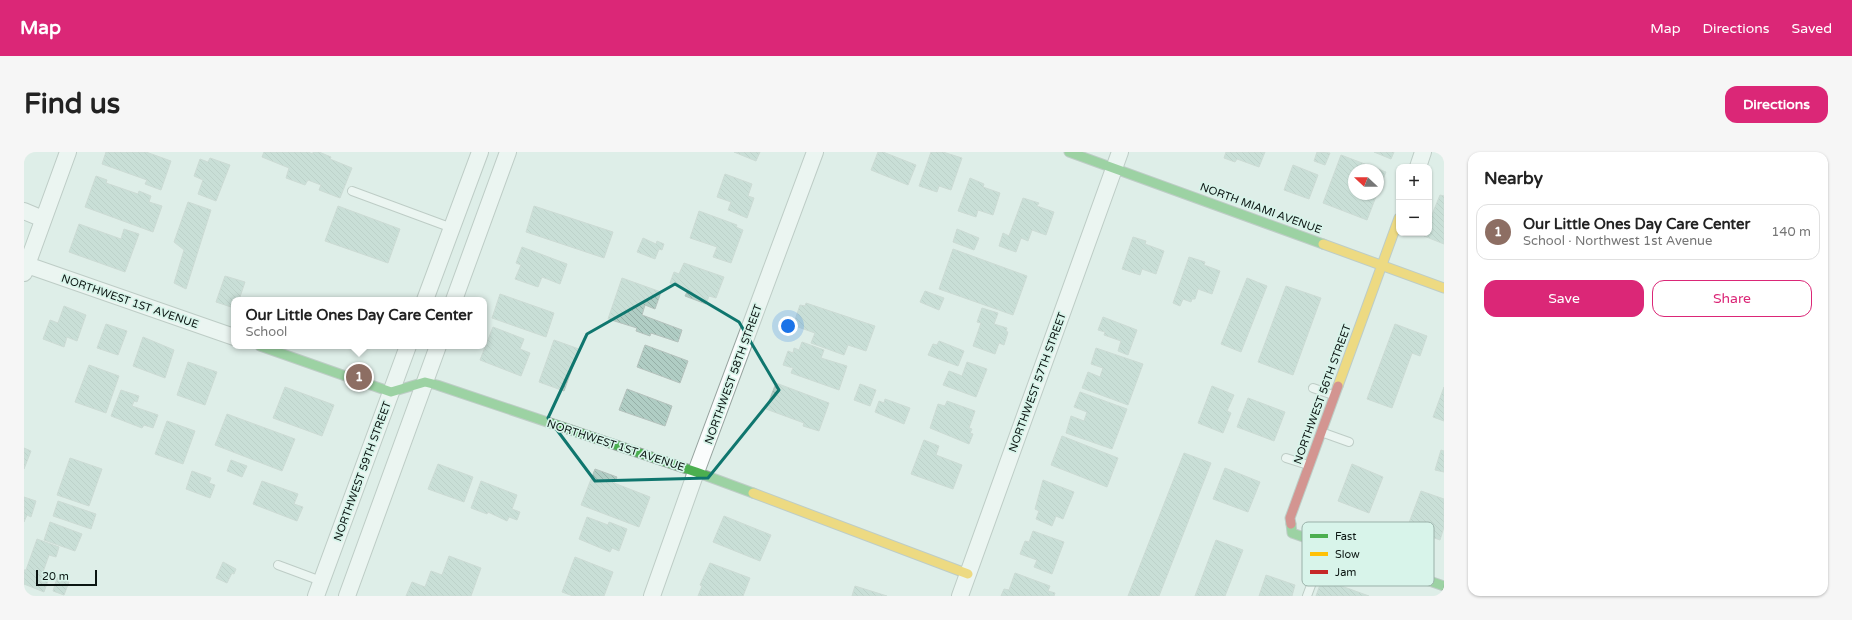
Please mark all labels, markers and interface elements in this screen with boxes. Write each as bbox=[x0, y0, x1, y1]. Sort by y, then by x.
text: Map bbox=[20, 17, 61, 39]
text: Map bbox=[1650, 20, 1681, 37]
text: Directions bbox=[1703, 20, 1770, 37]
text: Saved bbox=[1792, 20, 1832, 37]
button: Directions bbox=[1725, 86, 1828, 123]
text: Find us bbox=[24, 87, 120, 121]
north arrow bbox=[1348, 164, 1384, 200]
map controls bbox=[1396, 164, 1432, 236]
button: + bbox=[1396, 164, 1432, 200]
text: Nearby bbox=[1484, 168, 1543, 189]
street label: NORTH MIAMI AVENUE bbox=[1198, 180, 1323, 237]
button: − bbox=[1396, 200, 1432, 236]
text: Our Little Ones Day Care Center bbox=[1523, 215, 1750, 233]
text: 1 bbox=[1494, 224, 1502, 240]
text: 140 m bbox=[1771, 224, 1811, 240]
text: School · Northwest 1st Avenue bbox=[1523, 233, 1712, 249]
street label: NORTHWEST 1ST AVENUE bbox=[60, 272, 200, 331]
button: Save bbox=[1484, 280, 1644, 317]
button: Share bbox=[1652, 280, 1812, 317]
popup bbox=[231, 297, 487, 349]
street label: NORTHWEST 58TH STREET bbox=[702, 302, 765, 446]
text: Our Little Ones Day Care Center bbox=[245, 306, 473, 324]
street label: NORTHWEST 57TH STREET bbox=[1006, 310, 1069, 454]
your location bbox=[778, 316, 798, 336]
street label: NORTHWEST 56TH STREET bbox=[1291, 322, 1354, 466]
text: School bbox=[245, 324, 287, 340]
pin: 1 bbox=[346, 362, 372, 392]
street label: NORTHWEST 59TH STREET bbox=[331, 399, 394, 543]
street label: NORTHWEST 1ST AVENUE bbox=[545, 417, 686, 474]
legend bbox=[1302, 522, 1434, 586]
text: Fast bbox=[1335, 530, 1356, 543]
text: Slow bbox=[1335, 548, 1360, 561]
text: Jam bbox=[1335, 566, 1356, 579]
scale bar bbox=[36, 568, 97, 587]
text: 20 m bbox=[42, 570, 69, 583]

